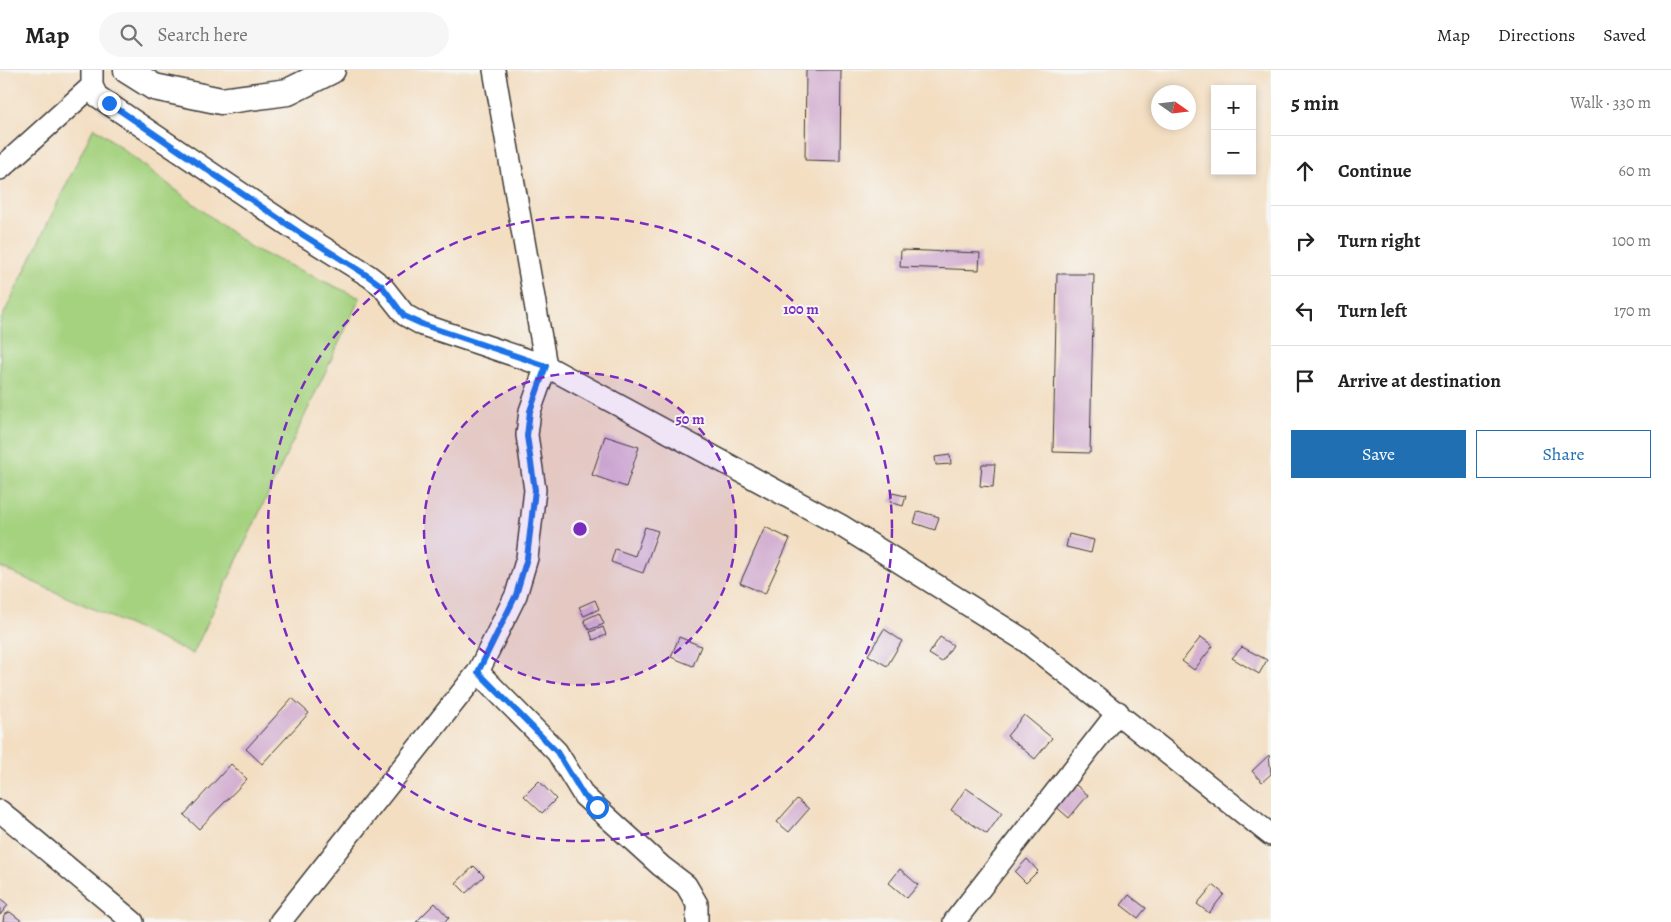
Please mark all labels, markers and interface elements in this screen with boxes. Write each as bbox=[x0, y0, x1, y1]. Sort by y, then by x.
search box bbox=[99, 12, 449, 57]
text: Map bbox=[25, 19, 69, 51]
icon: search bbox=[117, 21, 145, 49]
text: Search here bbox=[157, 22, 248, 48]
text: Map bbox=[1437, 23, 1470, 47]
text: Directions bbox=[1498, 23, 1575, 47]
text: Saved bbox=[1603, 23, 1646, 47]
north arrow bbox=[1151, 85, 1196, 130]
map controls bbox=[1211, 85, 1256, 175]
button: + bbox=[1211, 85, 1256, 130]
text: 5 min bbox=[1291, 89, 1339, 117]
route end bbox=[98, 92, 121, 115]
text: Walk · 330 m bbox=[1570, 92, 1651, 114]
button: − bbox=[1211, 130, 1256, 175]
icon: ahead bbox=[1291, 157, 1319, 185]
text: Continue bbox=[1338, 158, 1412, 184]
text: 60 m bbox=[1619, 160, 1651, 182]
icon: right bbox=[1291, 227, 1319, 255]
text: Turn right bbox=[1338, 228, 1420, 254]
text: 100 m bbox=[1612, 230, 1651, 252]
icon: left bbox=[1291, 297, 1319, 325]
text: Turn left bbox=[1338, 298, 1407, 324]
text: 100 m bbox=[783, 299, 819, 319]
text: 170 m bbox=[1614, 300, 1651, 322]
icon: arrive bbox=[1291, 367, 1319, 395]
text: Arrive at destination bbox=[1338, 368, 1501, 394]
text: 50 m bbox=[675, 409, 705, 429]
button: Save bbox=[1291, 430, 1466, 478]
button: Share bbox=[1476, 430, 1651, 478]
centre of rings bbox=[571, 520, 589, 538]
route start bbox=[586, 796, 609, 819]

